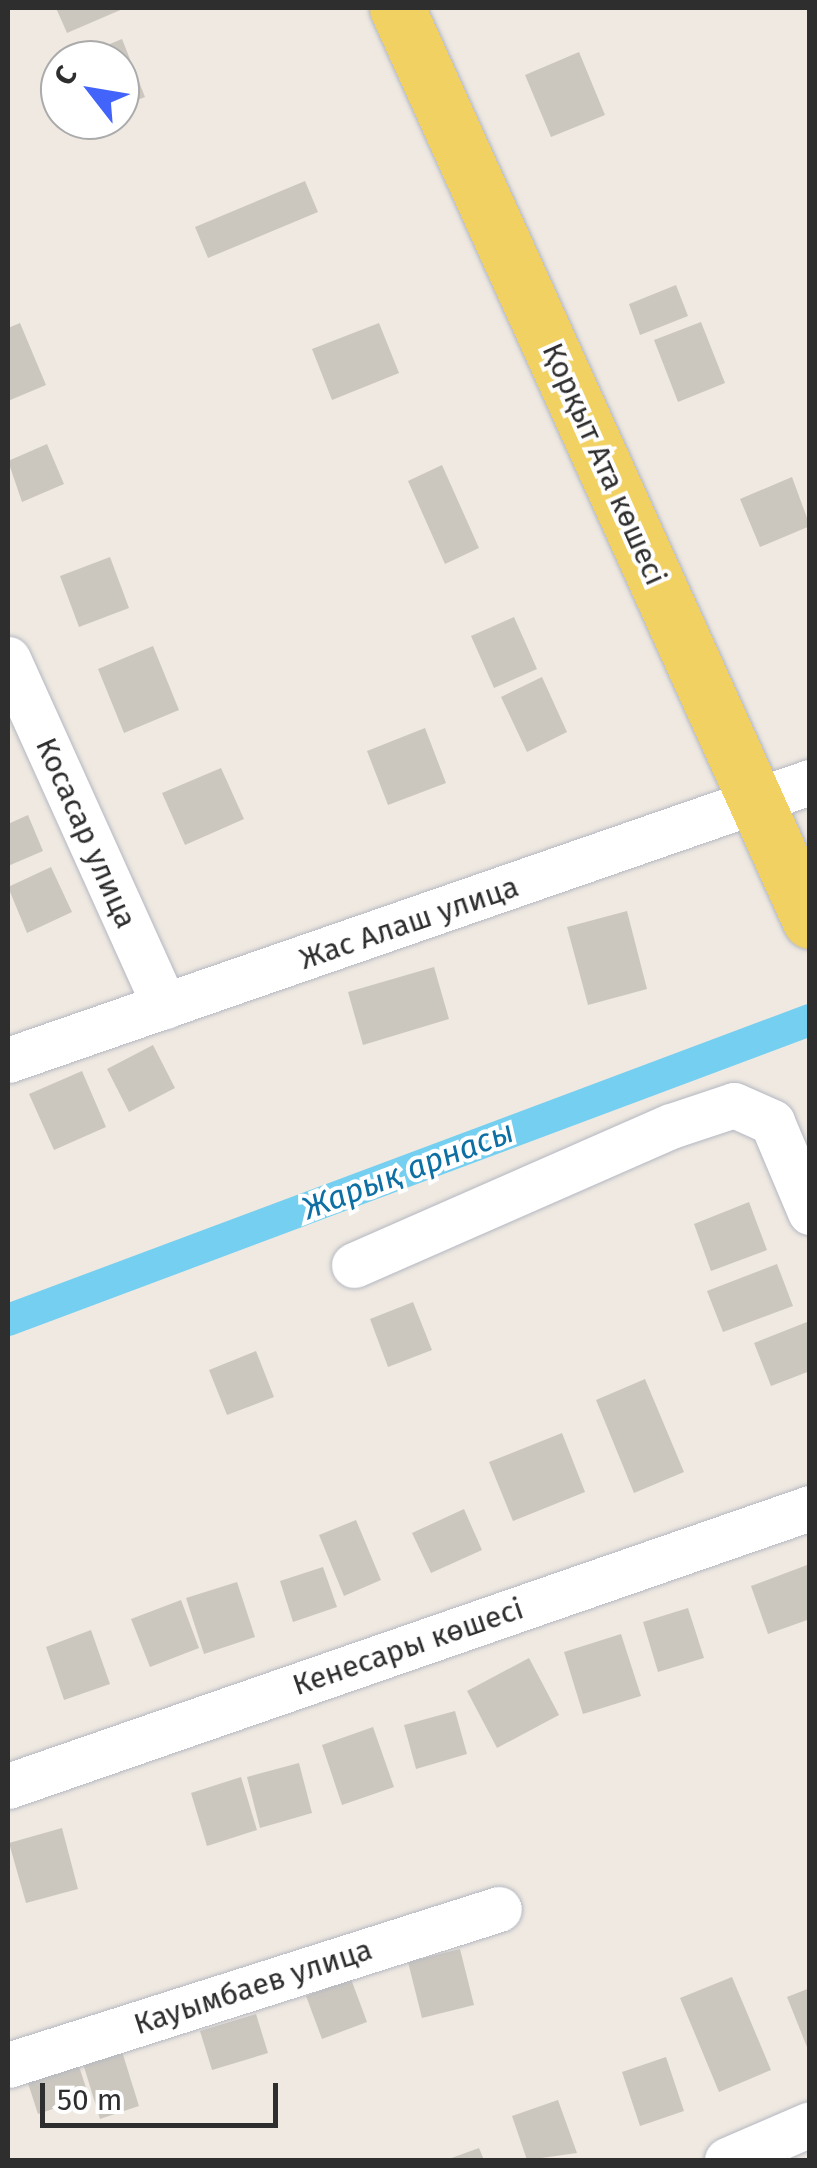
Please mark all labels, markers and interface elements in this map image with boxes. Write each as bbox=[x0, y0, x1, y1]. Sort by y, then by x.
north arrow bbox=[40, 40, 140, 140]
text: С bbox=[47, 60, 84, 91]
street label: Қорқыт Ата көшесі bbox=[534, 337, 674, 591]
street label: Косасар улица bbox=[28, 732, 144, 934]
street label: Жас Алаш улица bbox=[295, 869, 523, 977]
water label: Жарық арнасы bbox=[297, 1112, 519, 1228]
street label: Кенесары көшесі bbox=[288, 1591, 528, 1703]
street label: Кауымбаев улица bbox=[129, 1931, 377, 2043]
scale bar bbox=[45, 2063, 282, 2125]
text: 50 m bbox=[57, 2082, 122, 2118]

